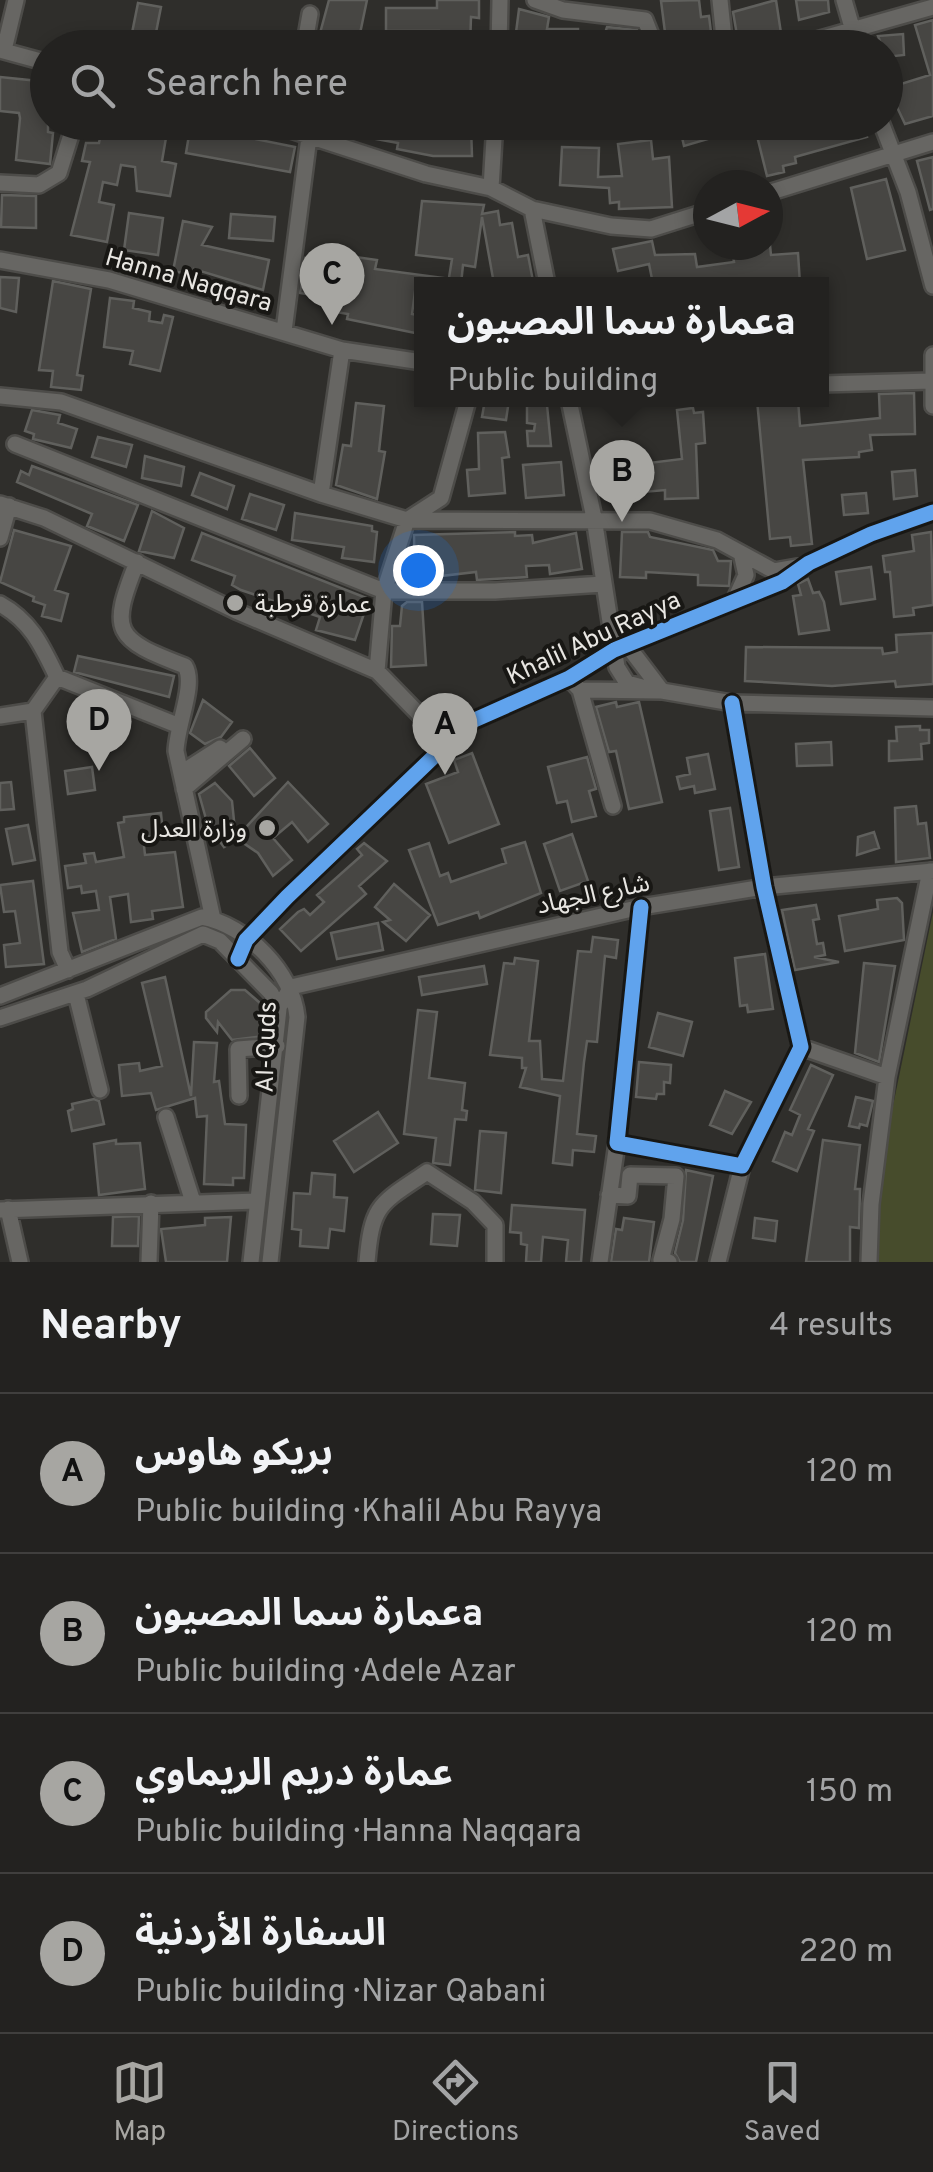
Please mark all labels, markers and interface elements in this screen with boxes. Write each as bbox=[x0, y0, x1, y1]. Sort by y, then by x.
search box bbox=[30, 30, 903, 140]
icon: search bbox=[65, 58, 120, 113]
text: Search here bbox=[145, 61, 348, 110]
north arrow bbox=[693, 170, 783, 260]
pin: C bbox=[300, 242, 364, 325]
street label: Hanna Naqqara bbox=[101, 243, 275, 321]
popup bbox=[414, 277, 829, 407]
text: عمارة سما المصيونa bbox=[447, 300, 796, 349]
text: Public building bbox=[447, 362, 658, 402]
pin: B bbox=[590, 440, 654, 522]
your location bbox=[393, 545, 444, 596]
street label: Khalil Abu Rayya bbox=[502, 585, 686, 694]
place label: عمارة قرطبة bbox=[255, 590, 371, 622]
marker: عمارة قرطبة bbox=[224, 592, 246, 614]
pin: D bbox=[66, 688, 132, 771]
pin: A bbox=[412, 692, 478, 775]
place label: وزارة العدل bbox=[141, 815, 247, 847]
marker: وزارة العدل bbox=[256, 817, 278, 839]
street label: شارع الجهاد bbox=[534, 868, 653, 924]
street label: Al-Quds bbox=[250, 1001, 286, 1093]
text: Nearby bbox=[40, 1301, 182, 1354]
text: 4 results bbox=[769, 1307, 893, 1347]
text: بريكو هاوس bbox=[135, 1431, 333, 1480]
text: A bbox=[61, 1453, 84, 1493]
text: 120 m bbox=[806, 1453, 893, 1493]
text: Public building · Khalil Abu Rayya bbox=[135, 1493, 602, 1533]
text: عمارة سما المصيونa bbox=[135, 1591, 483, 1640]
text: B bbox=[61, 1613, 84, 1653]
text: 120 m bbox=[806, 1613, 893, 1653]
text: Public building · Adele Azar bbox=[135, 1653, 516, 1693]
text: عمارة دريم الريماوي bbox=[135, 1751, 453, 1800]
text: C bbox=[62, 1773, 83, 1813]
text: 150 m bbox=[806, 1773, 893, 1813]
text: Public building · Hanna Naqqara bbox=[135, 1813, 582, 1853]
text: السفارة الأردنية bbox=[135, 1911, 386, 1960]
text: D bbox=[61, 1933, 84, 1973]
text: 220 m bbox=[799, 1933, 893, 1973]
text: Public building · Nizar Qabani bbox=[135, 1973, 547, 2013]
tab: Map bbox=[112, 2055, 167, 2151]
tab: Directions bbox=[392, 2055, 519, 2151]
tab: Saved bbox=[744, 2055, 821, 2151]

